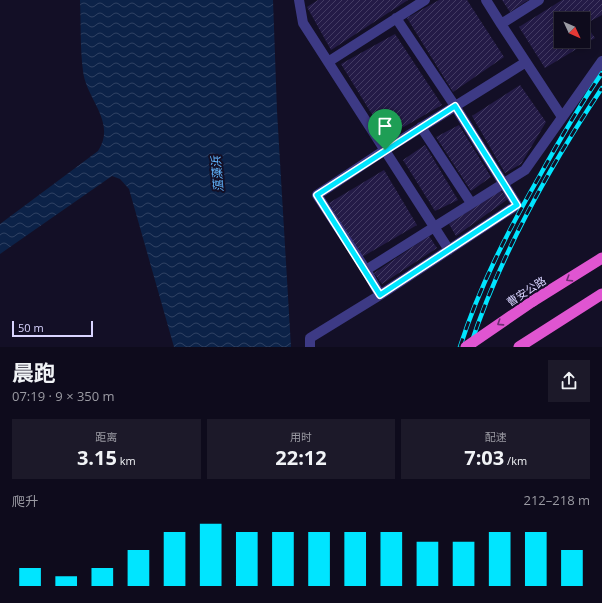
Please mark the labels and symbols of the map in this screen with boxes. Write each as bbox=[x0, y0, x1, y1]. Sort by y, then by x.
north arrow bbox=[554, 12, 590, 48]
pin bbox=[368, 109, 402, 150]
water label: 蕰藻浜 bbox=[207, 154, 227, 193]
street label: 曹安公路 bbox=[503, 273, 549, 309]
one-way arrow bbox=[566, 274, 573, 281]
one-way arrow bbox=[498, 318, 505, 325]
scale bar bbox=[12, 319, 93, 338]

